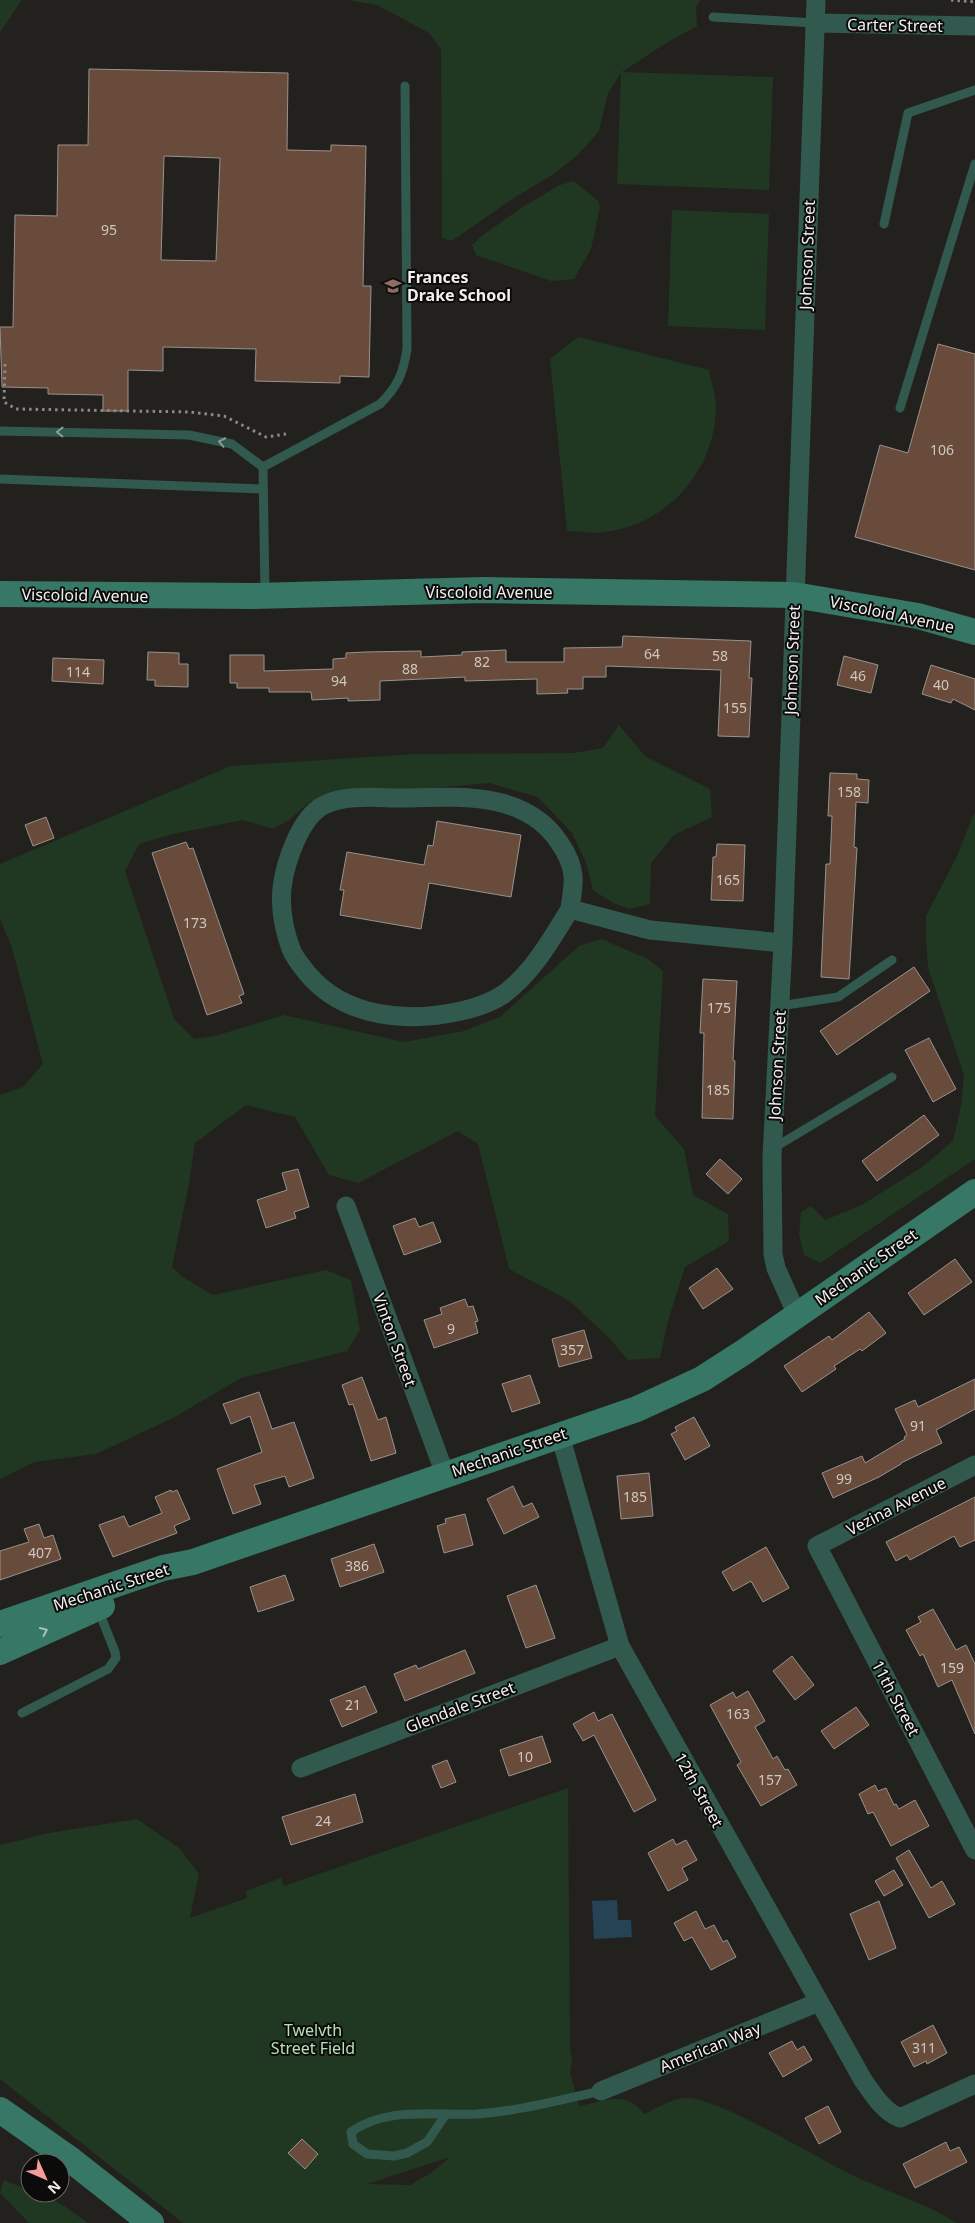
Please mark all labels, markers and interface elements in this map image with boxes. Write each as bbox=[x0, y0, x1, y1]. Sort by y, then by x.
street label: Carter Street bbox=[847, 13, 943, 37]
street label: Johnson Street bbox=[794, 199, 820, 312]
house number: 95 bbox=[101, 220, 117, 239]
place label: Frances Drake School bbox=[407, 266, 511, 306]
school or university icon: Frances Drake School bbox=[383, 276, 403, 296]
one-way arrow bbox=[56, 427, 64, 437]
one-way arrow bbox=[218, 437, 226, 448]
house number: 106 bbox=[930, 440, 954, 459]
street label: Viscoloid Avenue bbox=[426, 581, 552, 603]
street label: Viscoloid Avenue bbox=[21, 583, 149, 607]
street label: Viscoloid Avenue bbox=[828, 590, 956, 638]
street label: Johnson Street bbox=[779, 604, 805, 717]
house number: 64 bbox=[644, 644, 660, 663]
house number: 58 bbox=[712, 646, 728, 665]
house number: 82 bbox=[474, 652, 490, 671]
house number: 88 bbox=[402, 659, 418, 678]
house number: 114 bbox=[66, 662, 90, 681]
house number: 46 bbox=[850, 666, 866, 685]
house number: 94 bbox=[331, 671, 347, 690]
house number: 40 bbox=[933, 675, 949, 694]
house number: 155 bbox=[723, 698, 747, 717]
house number: 158 bbox=[837, 782, 861, 801]
house number: 165 bbox=[716, 870, 740, 889]
house number: 173 bbox=[183, 913, 207, 932]
house number: 175 bbox=[707, 998, 731, 1017]
street label: Johnson Street bbox=[763, 1009, 791, 1122]
house number: 185 bbox=[706, 1080, 730, 1099]
street label: Mechanic Street bbox=[810, 1223, 922, 1311]
street label: Vinton Street bbox=[368, 1290, 422, 1390]
house number: 9 bbox=[447, 1319, 455, 1338]
house number: 357 bbox=[560, 1340, 584, 1359]
house number: 91 bbox=[910, 1416, 926, 1435]
street label: Mechanic Street bbox=[448, 1422, 570, 1482]
house number: 99 bbox=[836, 1469, 852, 1488]
street label: Vezina Avenue bbox=[842, 1471, 950, 1541]
house number: 185 bbox=[623, 1487, 647, 1506]
house number: 407 bbox=[28, 1543, 52, 1562]
house number: 386 bbox=[345, 1556, 369, 1575]
street label: Mechanic Street bbox=[50, 1558, 172, 1616]
one-way arrow bbox=[39, 1627, 48, 1638]
street label: 11th Street bbox=[867, 1656, 925, 1740]
house number: 159 bbox=[940, 1658, 964, 1677]
street label: Glendale Street bbox=[402, 1676, 518, 1738]
house number: 21 bbox=[345, 1695, 361, 1714]
house number: 163 bbox=[726, 1704, 750, 1723]
house number: 10 bbox=[517, 1747, 533, 1766]
street label: 12th Street bbox=[669, 1748, 729, 1832]
house number: 157 bbox=[758, 1770, 782, 1789]
house number: 24 bbox=[315, 1811, 331, 1830]
street label: American Way bbox=[656, 2016, 765, 2077]
park label: Twelvth Street Field bbox=[271, 2019, 355, 2059]
house number: 311 bbox=[912, 2038, 936, 2057]
north arrow bbox=[20, 2153, 70, 2203]
text: N bbox=[44, 2177, 65, 2198]

